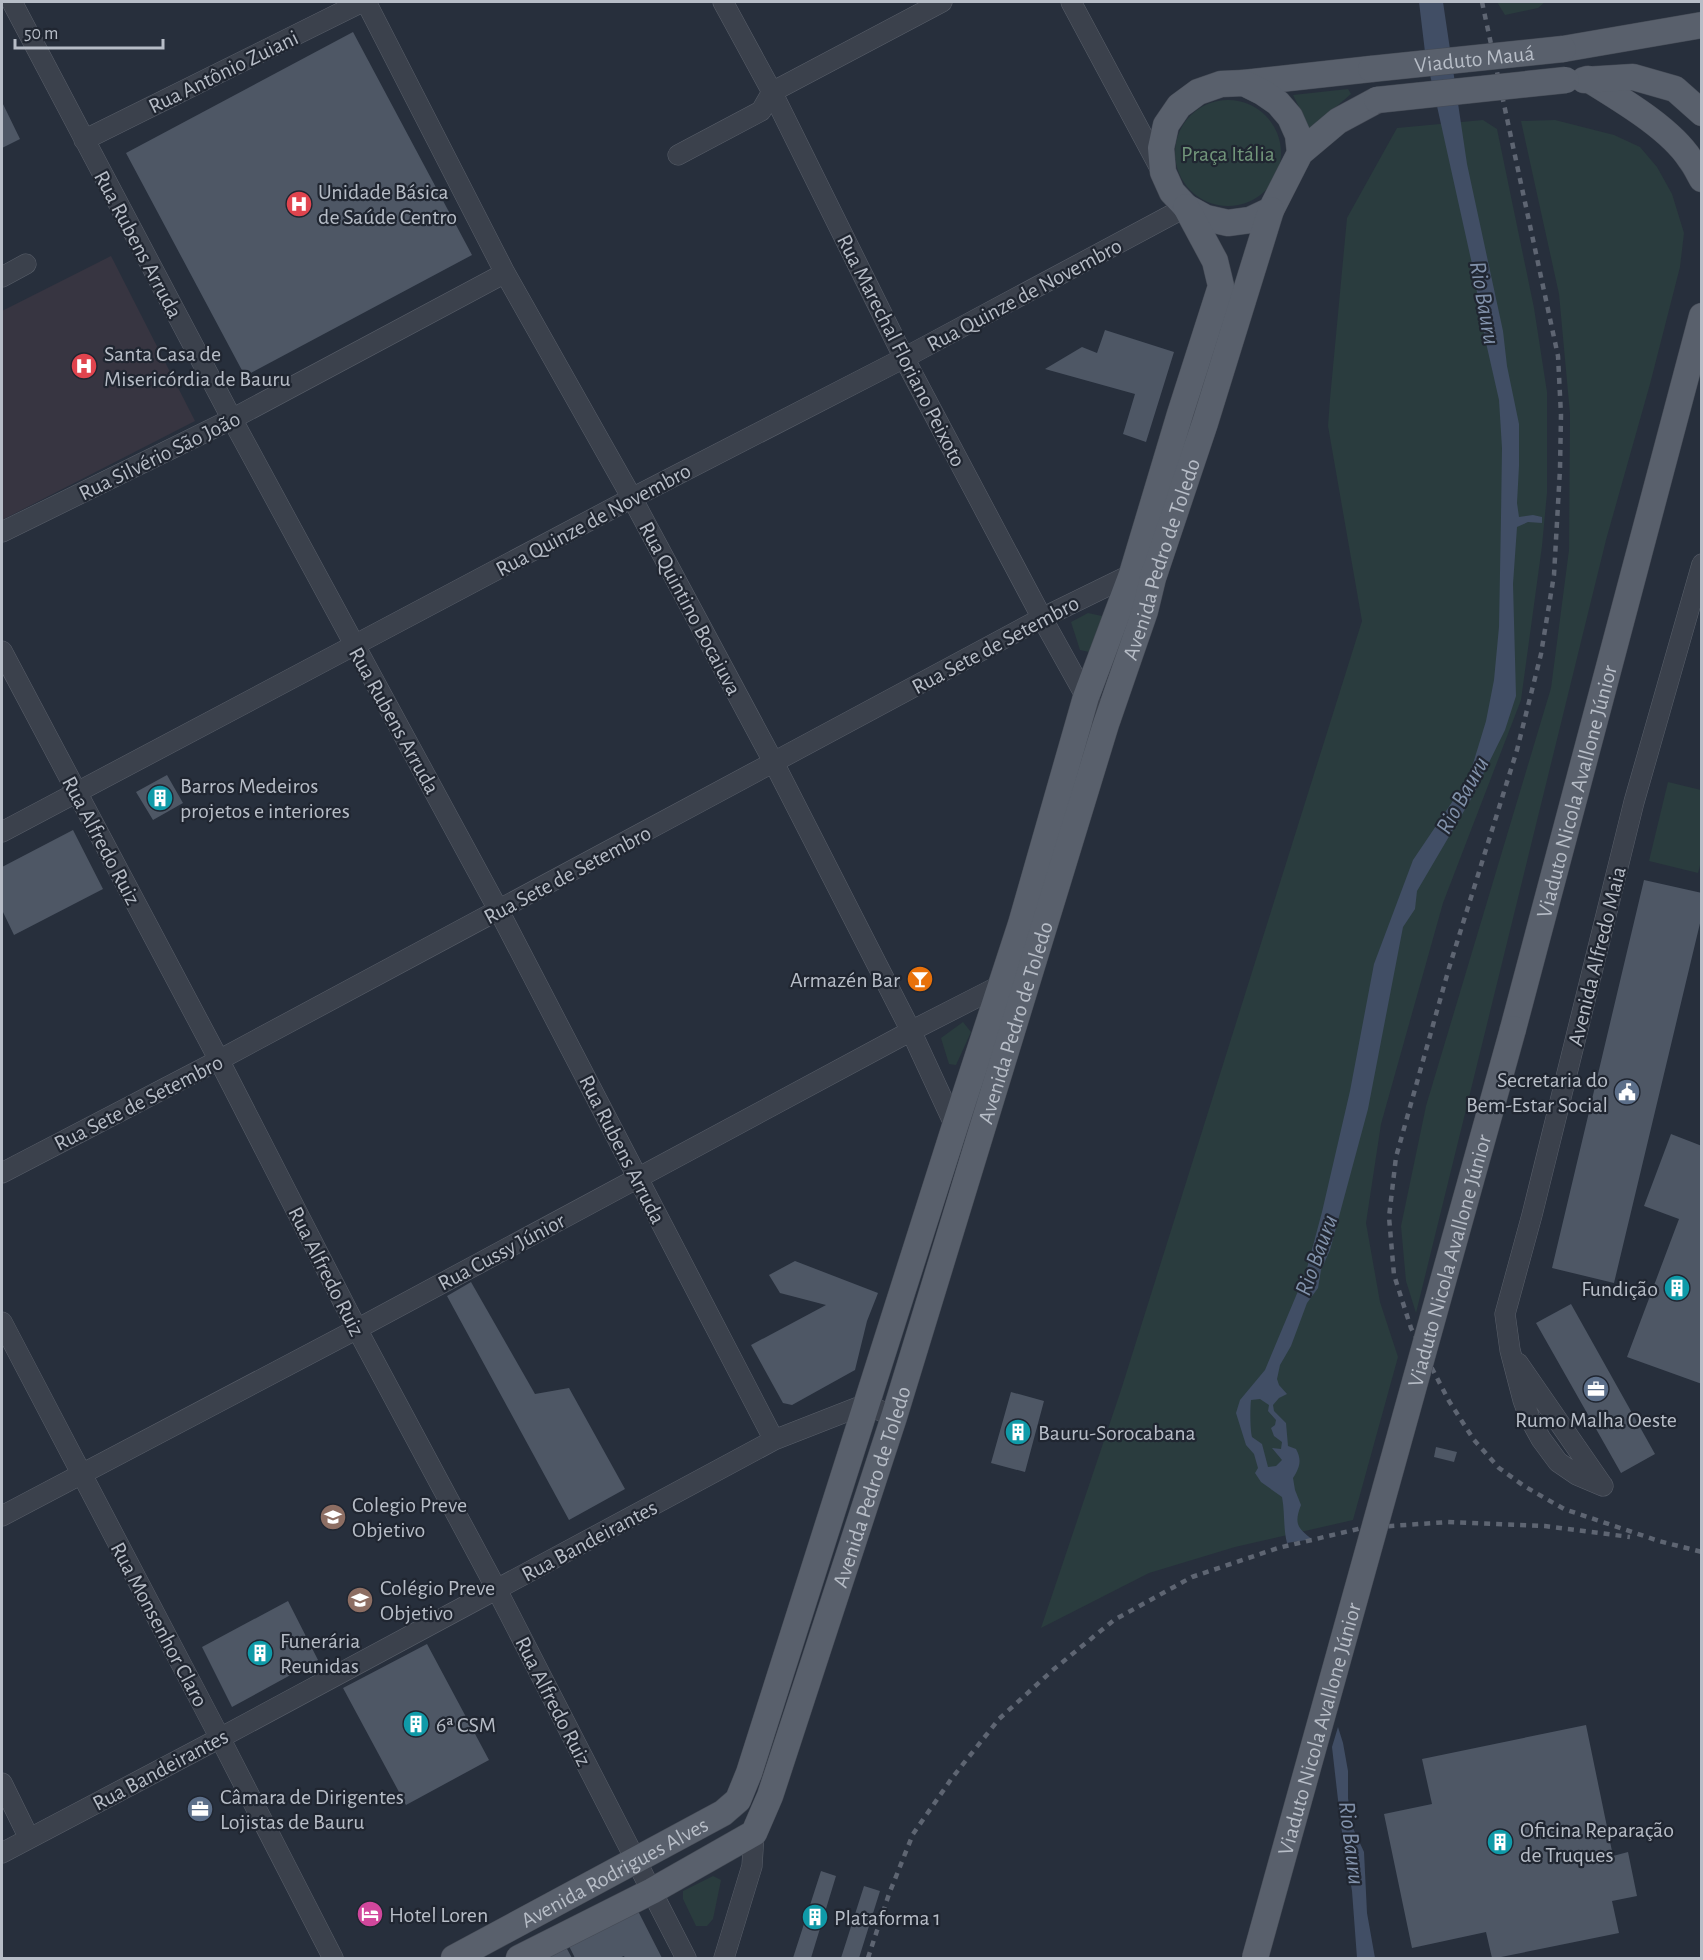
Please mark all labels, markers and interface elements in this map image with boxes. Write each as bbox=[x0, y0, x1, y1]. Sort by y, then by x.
scale bar bbox=[15, 12, 164, 50]
text: 50 m bbox=[24, 25, 58, 43]
street label: Rua Antônio Zuiani bbox=[145, 26, 302, 118]
street label: Viaduto Mauá bbox=[1414, 42, 1536, 76]
park label: Praça Itália bbox=[1181, 143, 1275, 165]
street label: Rua Rubens Arruda bbox=[90, 167, 186, 322]
place label: Unidade Básica de Saúde Centro bbox=[318, 181, 457, 228]
hospital icon: Unidade Básica de Saúde Centro bbox=[284, 189, 314, 219]
street label: Rua Marechal Floriano Peixoto bbox=[833, 231, 969, 470]
street label: Rua Quinze de Novembro bbox=[923, 234, 1126, 356]
water label: Rio Bauru bbox=[1465, 260, 1503, 347]
place label: Santa Casa de Misericórdia de Bauru bbox=[104, 343, 291, 390]
hospital icon: Santa Casa de Misericórdia de Bauru bbox=[69, 351, 99, 381]
street label: Rua Silvério São João bbox=[75, 407, 244, 504]
street label: Avenida Pedro de Toledo bbox=[1119, 456, 1204, 663]
street label: Rua Quinze de Novembro bbox=[492, 459, 695, 581]
street label: Rua Quintino Bocaiuva bbox=[635, 518, 745, 699]
street label: Rua Sete de Setembro bbox=[908, 591, 1083, 698]
street label: Rua Rubens Arruda bbox=[345, 644, 443, 797]
street label: Viaduto Nicola Avallone Júnior bbox=[1533, 663, 1621, 920]
water label: Rio Bauru bbox=[1432, 753, 1494, 838]
street label: Rua Alfredo Ruiz bbox=[58, 773, 144, 908]
place label: Barros Medeiros projetos e interiores bbox=[180, 775, 350, 822]
building icon: Barros Medeiros projetos e interiores bbox=[145, 783, 175, 813]
street label: Rua Sete de Setembro bbox=[480, 821, 655, 928]
street label: Avenida Alfredo Maia bbox=[1564, 864, 1630, 1048]
street label: Avenida Pedro de Toledo bbox=[974, 919, 1057, 1126]
bar icon: Armazén Bar bbox=[905, 964, 935, 994]
place label: Armazén Bar bbox=[790, 969, 900, 991]
street label: Rua Sete de Setembro bbox=[51, 1051, 226, 1155]
place label: Secretaria do Bem-Estar Social bbox=[1466, 1069, 1608, 1116]
street label: Rua Rubens Arruda bbox=[575, 1071, 669, 1227]
public building icon: Secretaria do Bem-Estar Social bbox=[1612, 1077, 1642, 1107]
street label: Viaduto Nicola Avallone Júnior bbox=[1404, 1132, 1495, 1389]
street label: Rua Alfredo Ruiz bbox=[284, 1203, 368, 1340]
street label: Rua Cussy Júnior bbox=[434, 1209, 569, 1295]
water label: Rio Bauru bbox=[1291, 1212, 1343, 1299]
building icon: Fundição bbox=[1662, 1273, 1692, 1303]
place label: Fundição bbox=[1581, 1278, 1658, 1300]
office icon: Rumo Malha Oeste bbox=[1581, 1374, 1611, 1404]
street label: Avenida Pedro de Toledo bbox=[829, 1384, 915, 1590]
place label: Rumo Malha Oeste bbox=[1515, 1409, 1677, 1431]
building icon: Bauru-Sorocabana bbox=[1003, 1417, 1033, 1447]
place label: Bauru-Sorocabana bbox=[1038, 1422, 1196, 1444]
place label: Colegio Preve Objetivo bbox=[352, 1494, 467, 1541]
street label: Rua Bandeirantes bbox=[518, 1496, 661, 1586]
school or university icon: Colegio Preve Objetivo bbox=[318, 1502, 348, 1532]
street label: Rua Monsenhor Claro bbox=[107, 1539, 212, 1710]
place label: Colégio Preve Objetivo bbox=[380, 1577, 495, 1624]
school or university icon: Colégio Preve Objetivo bbox=[345, 1585, 375, 1615]
street label: Viaduto Nicola Avallone Júnior bbox=[1274, 1600, 1365, 1857]
place label: Funerária Reunidas bbox=[280, 1630, 360, 1677]
street label: Rua Alfredo Ruiz bbox=[511, 1633, 595, 1770]
building icon: Funerária Reunidas bbox=[245, 1638, 275, 1668]
building icon: 6ª CSM bbox=[401, 1709, 431, 1739]
place label: 6ª CSM bbox=[436, 1714, 496, 1736]
street label: Rua Bandeirantes bbox=[89, 1725, 232, 1815]
place label: Câmara de Dirigentes Lojistas de Bauru bbox=[220, 1786, 404, 1833]
office icon: Câmara de Dirigentes Lojistas de Bauru bbox=[185, 1794, 215, 1824]
water label: Rio Bauru bbox=[1334, 1800, 1368, 1886]
street label: Avenida Rodrigues Alves bbox=[518, 1813, 712, 1932]
place label: Oficina Reparação de Truques bbox=[1520, 1819, 1674, 1866]
building icon: Oficina Reparação de Truques bbox=[1485, 1827, 1515, 1857]
hotel icon: Hotel Loren bbox=[355, 1899, 385, 1929]
building icon: Plataforma 1 bbox=[800, 1902, 830, 1932]
place label: Hotel Loren bbox=[389, 1904, 488, 1926]
place label: Plataforma 1 bbox=[834, 1907, 941, 1929]

